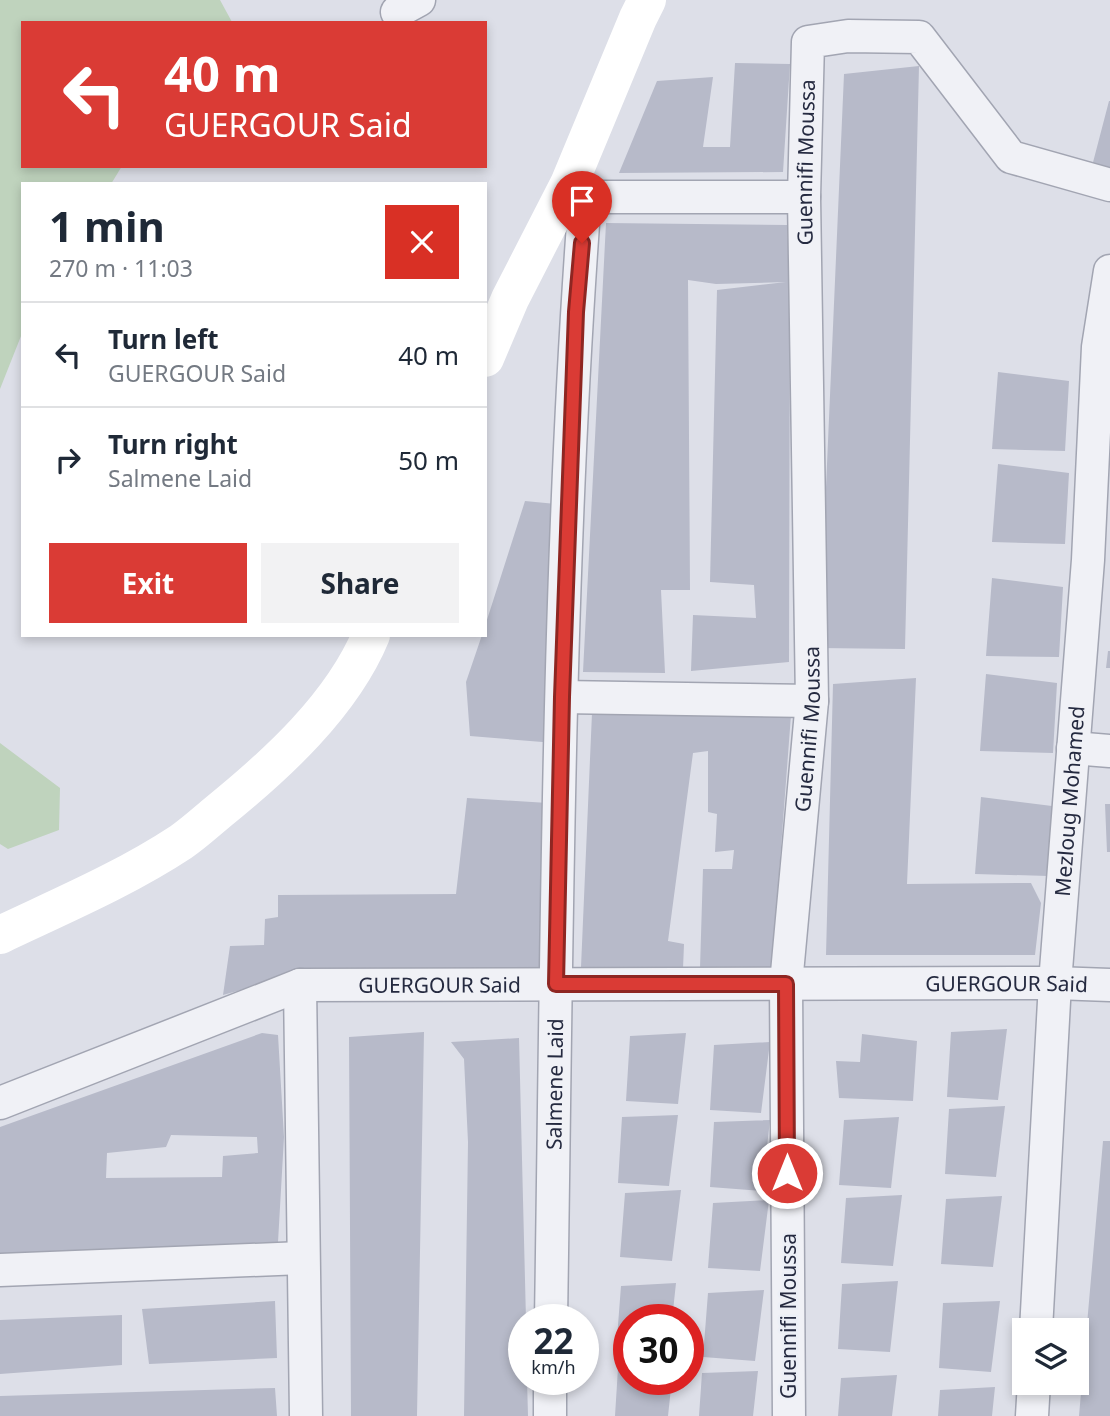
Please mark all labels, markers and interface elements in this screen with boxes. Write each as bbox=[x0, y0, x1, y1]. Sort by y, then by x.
text: 40 m bbox=[164, 40, 281, 106]
icon: left bbox=[49, 49, 140, 140]
street label: Guennifi Moussa bbox=[790, 79, 821, 246]
text: GUERGOUR Said bbox=[164, 103, 412, 146]
pin bbox=[552, 171, 612, 243]
icon: arrive bbox=[563, 182, 601, 220]
text: 1 min bbox=[49, 197, 165, 254]
button: close bbox=[385, 205, 459, 279]
text: 270 m · 11:03 bbox=[49, 252, 193, 284]
text: Turn left bbox=[108, 321, 219, 357]
icon: left bbox=[49, 336, 87, 374]
text: 40 m bbox=[398, 337, 459, 373]
text: GUERGOUR Said bbox=[108, 357, 286, 389]
text: Turn right bbox=[108, 426, 238, 462]
icon: right bbox=[49, 441, 87, 479]
text: 50 m bbox=[398, 442, 459, 478]
text: Salmene Laid bbox=[108, 462, 252, 494]
button: Exit bbox=[49, 543, 247, 623]
button: Share bbox=[261, 543, 459, 623]
street label: Guennifi Moussa bbox=[788, 646, 826, 813]
street label: Mezloug Mohamed bbox=[1048, 705, 1091, 897]
street label: GUERGOUR Said bbox=[925, 969, 1088, 998]
street label: GUERGOUR Said bbox=[358, 970, 521, 999]
street label: Salmene Laid bbox=[539, 1018, 569, 1150]
position arrow bbox=[750, 1136, 824, 1210]
street label: Guennifi Moussa bbox=[774, 1233, 802, 1399]
speed limit sign: 30 bbox=[613, 1304, 704, 1395]
text: 22 bbox=[533, 1317, 574, 1364]
map controls bbox=[1012, 1318, 1089, 1395]
button: layers bbox=[1012, 1318, 1089, 1395]
text: km/h bbox=[531, 1355, 576, 1379]

